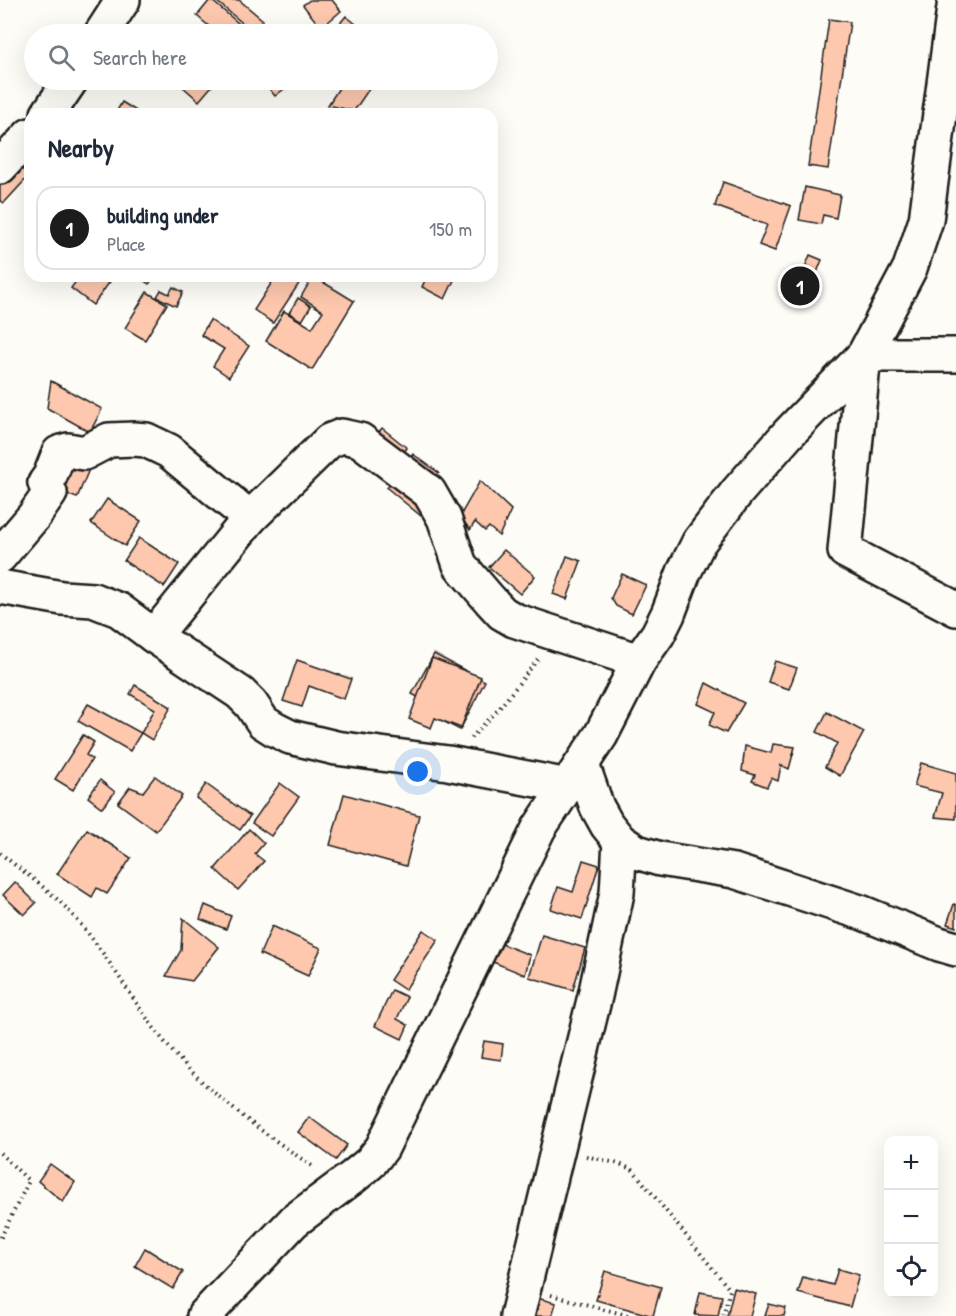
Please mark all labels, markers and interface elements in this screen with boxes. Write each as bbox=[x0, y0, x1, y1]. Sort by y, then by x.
search box bbox=[24, 24, 498, 90]
icon: search bbox=[45, 41, 78, 74]
text: Search here bbox=[93, 42, 187, 72]
text: Nearby bbox=[48, 130, 114, 165]
text: building under bbox=[107, 200, 219, 230]
text: 1 bbox=[66, 215, 73, 242]
text: 150 m bbox=[429, 215, 472, 242]
text: Place bbox=[107, 230, 146, 257]
pin: 1 bbox=[780, 264, 820, 308]
your location bbox=[403, 757, 432, 786]
map controls bbox=[884, 1136, 938, 1298]
button: + bbox=[884, 1136, 938, 1190]
button: − bbox=[884, 1190, 938, 1244]
button: locate bbox=[884, 1244, 938, 1298]

